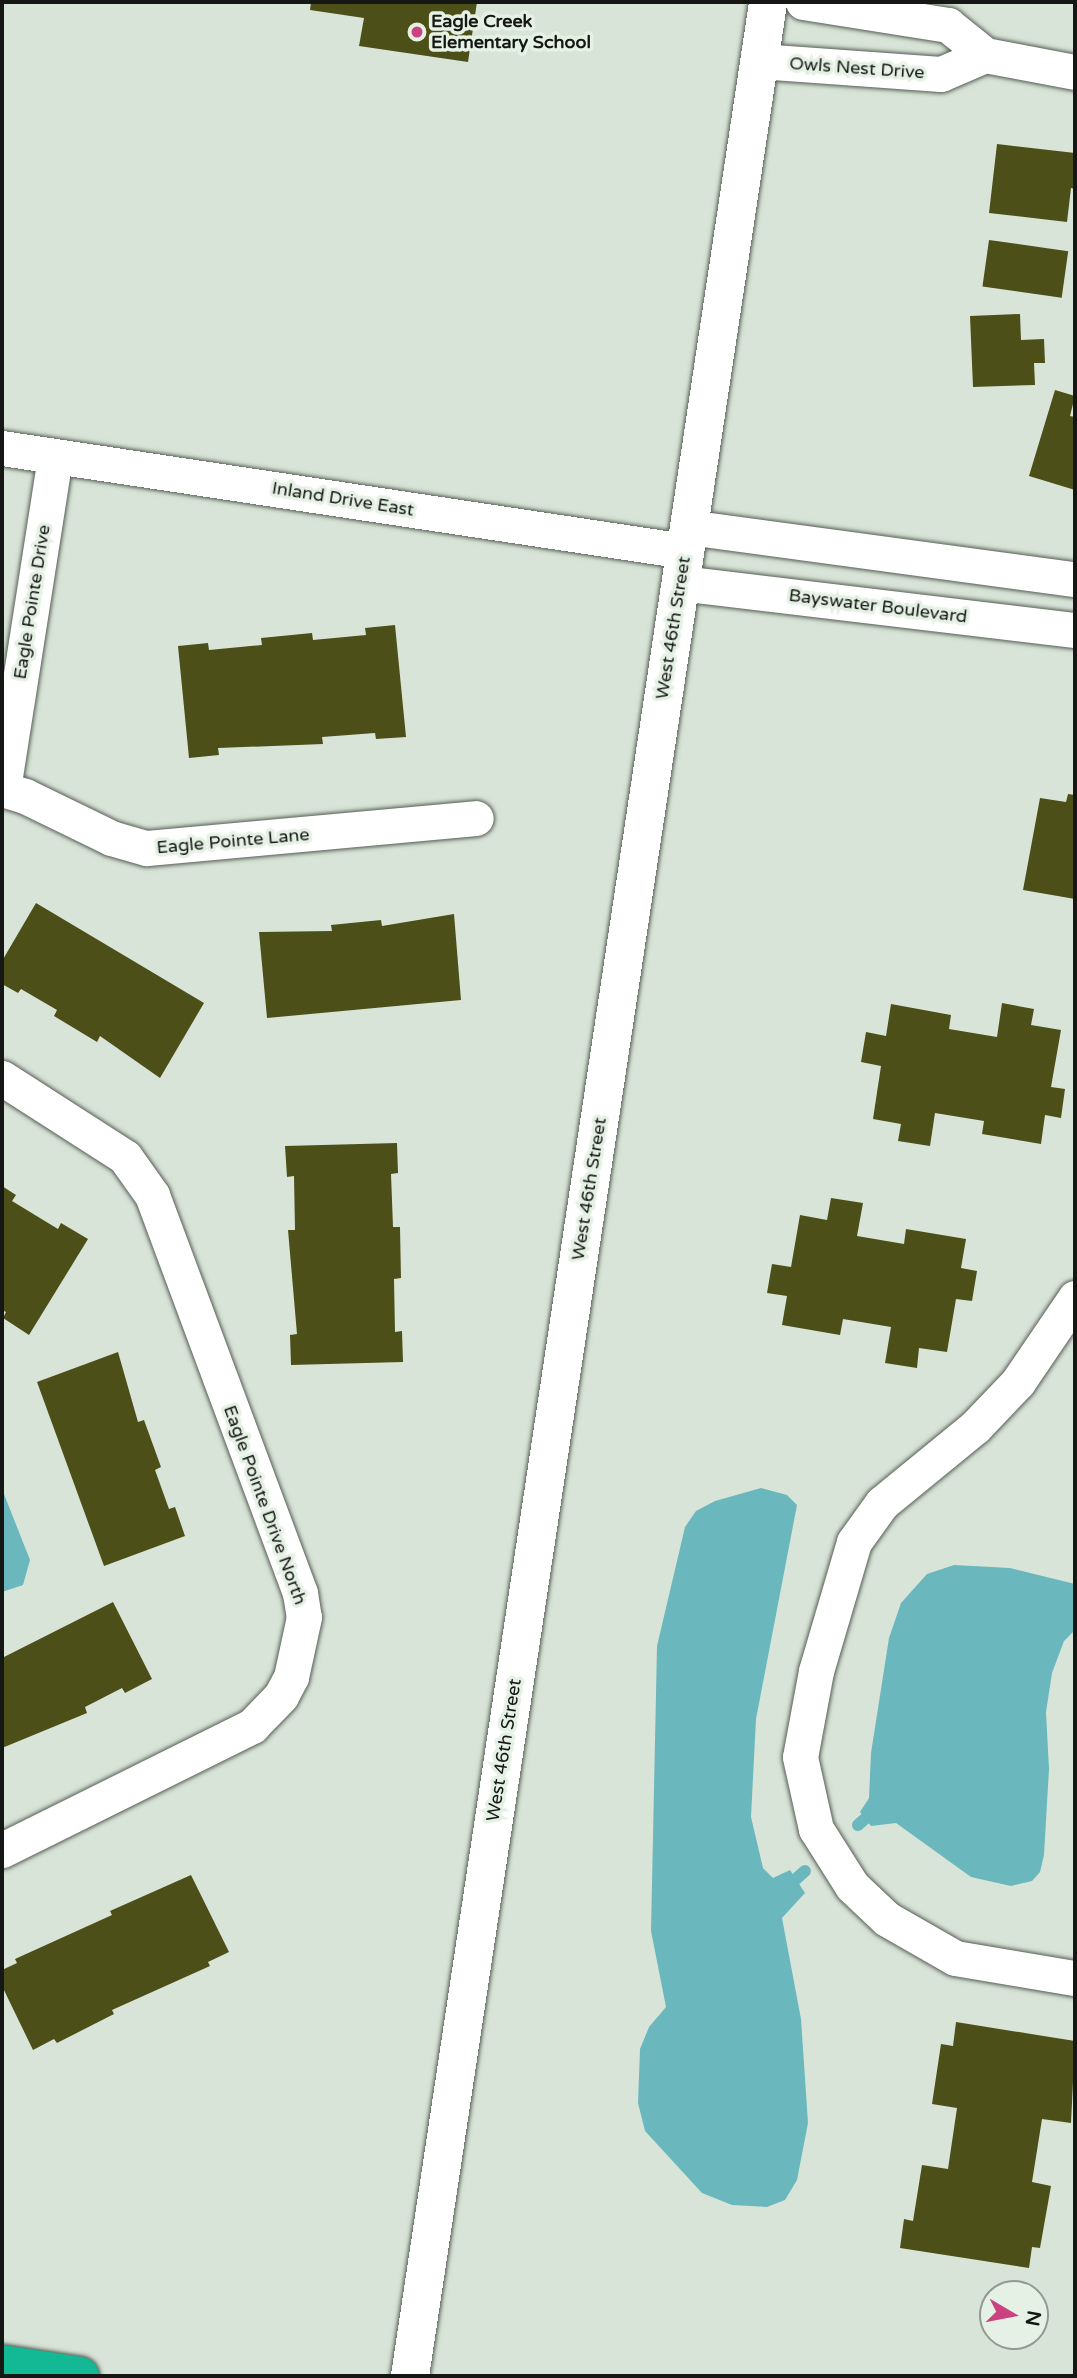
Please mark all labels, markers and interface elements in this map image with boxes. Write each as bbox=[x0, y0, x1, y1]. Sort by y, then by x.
place label: Eagle Creek Elementary School bbox=[431, 11, 591, 54]
marker: Eagle Creek Elementary School bbox=[409, 24, 425, 40]
street label: Owls Nest Drive bbox=[789, 52, 925, 84]
street label: Inland Drive East bbox=[270, 477, 416, 521]
street label: Eagle Pointe Drive bbox=[9, 523, 55, 681]
street label: West 46th Street bbox=[651, 555, 695, 701]
street label: Bayswater Boulevard bbox=[788, 584, 968, 628]
street label: Eagle Pointe Lane bbox=[156, 824, 310, 858]
street label: West 46th Street bbox=[567, 1116, 611, 1262]
street label: Eagle Pointe Drive North bbox=[219, 1402, 311, 1608]
street label: West 46th Street bbox=[482, 1677, 526, 1823]
north arrow bbox=[979, 2280, 1049, 2350]
text: N bbox=[1021, 2309, 1045, 2328]

